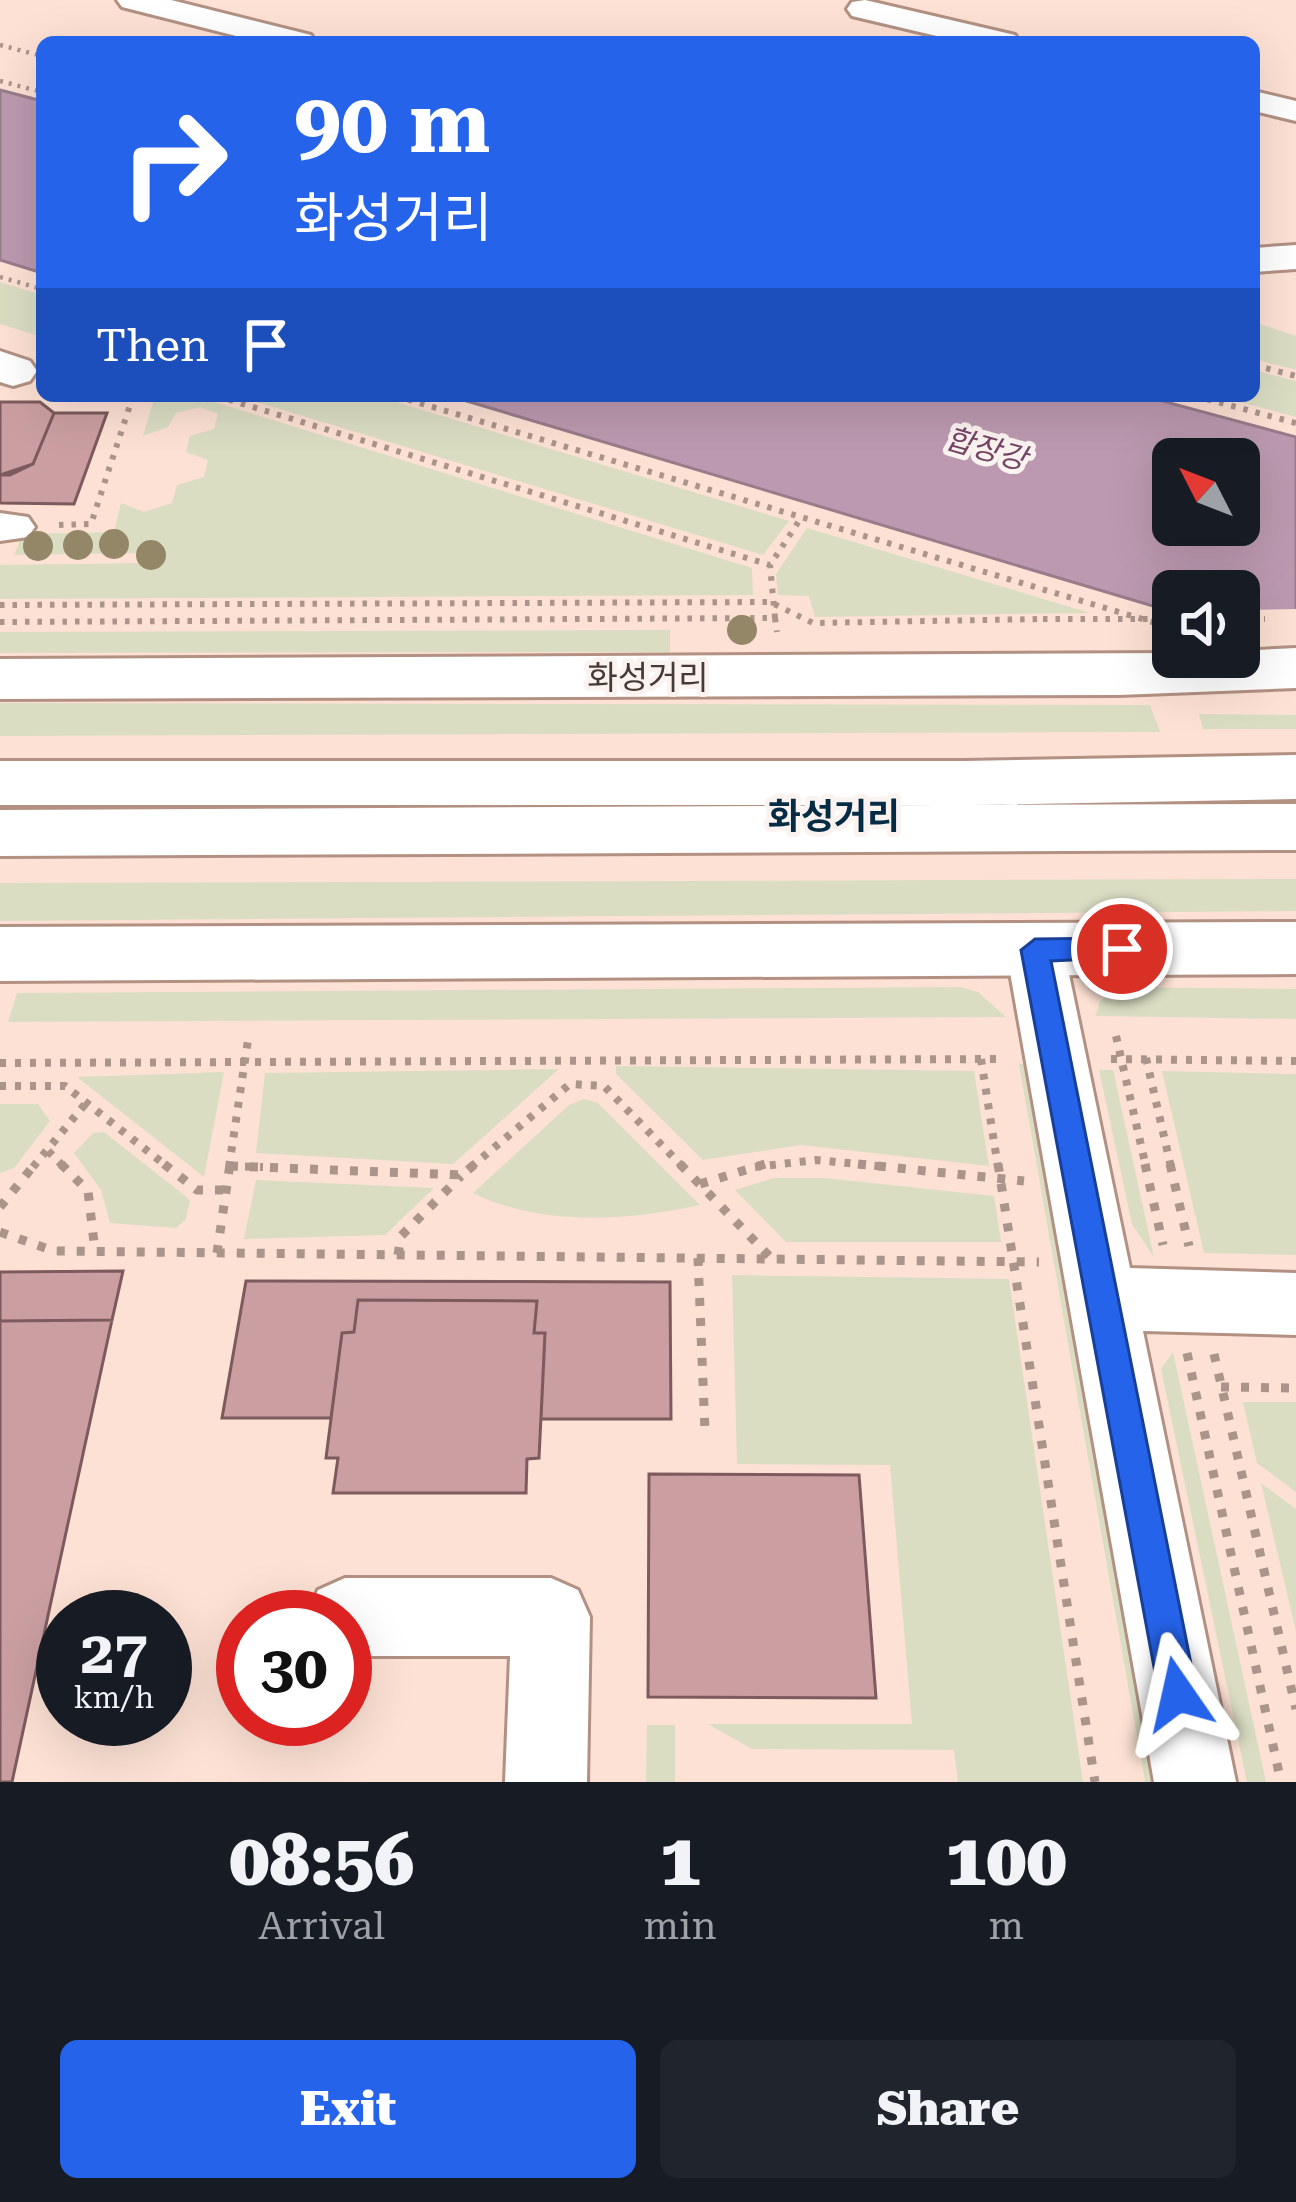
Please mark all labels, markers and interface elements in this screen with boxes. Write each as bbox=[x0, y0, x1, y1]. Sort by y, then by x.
text: 90 m bbox=[294, 74, 490, 172]
icon: right bbox=[96, 84, 252, 240]
text: 화성거리 bbox=[294, 187, 493, 250]
icon: arrive bbox=[233, 312, 299, 378]
text: Then bbox=[96, 319, 209, 372]
water label: 합장강 bbox=[942, 420, 1034, 478]
north arrow bbox=[1152, 438, 1260, 546]
map controls bbox=[1152, 438, 1260, 678]
button: sound bbox=[1152, 570, 1260, 678]
street label: 화성거리 bbox=[587, 658, 709, 697]
district label: 화성거리 bbox=[768, 796, 900, 838]
pin bbox=[1071, 898, 1173, 1000]
icon: arrive bbox=[1089, 916, 1155, 982]
speed limit sign: 30 bbox=[216, 1590, 372, 1746]
text: 27 bbox=[80, 1617, 148, 1688]
position arrow bbox=[1115, 1631, 1241, 1757]
text: km/h bbox=[74, 1680, 154, 1715]
text: 08:56 bbox=[229, 1818, 414, 1903]
text: 1 bbox=[660, 1818, 700, 1903]
text: 100 bbox=[946, 1818, 1067, 1903]
text: Arrival bbox=[258, 1903, 385, 1949]
text: min bbox=[644, 1903, 717, 1949]
text: m bbox=[989, 1903, 1024, 1949]
button: Exit bbox=[60, 2040, 636, 2178]
button: Share bbox=[660, 2040, 1236, 2178]

